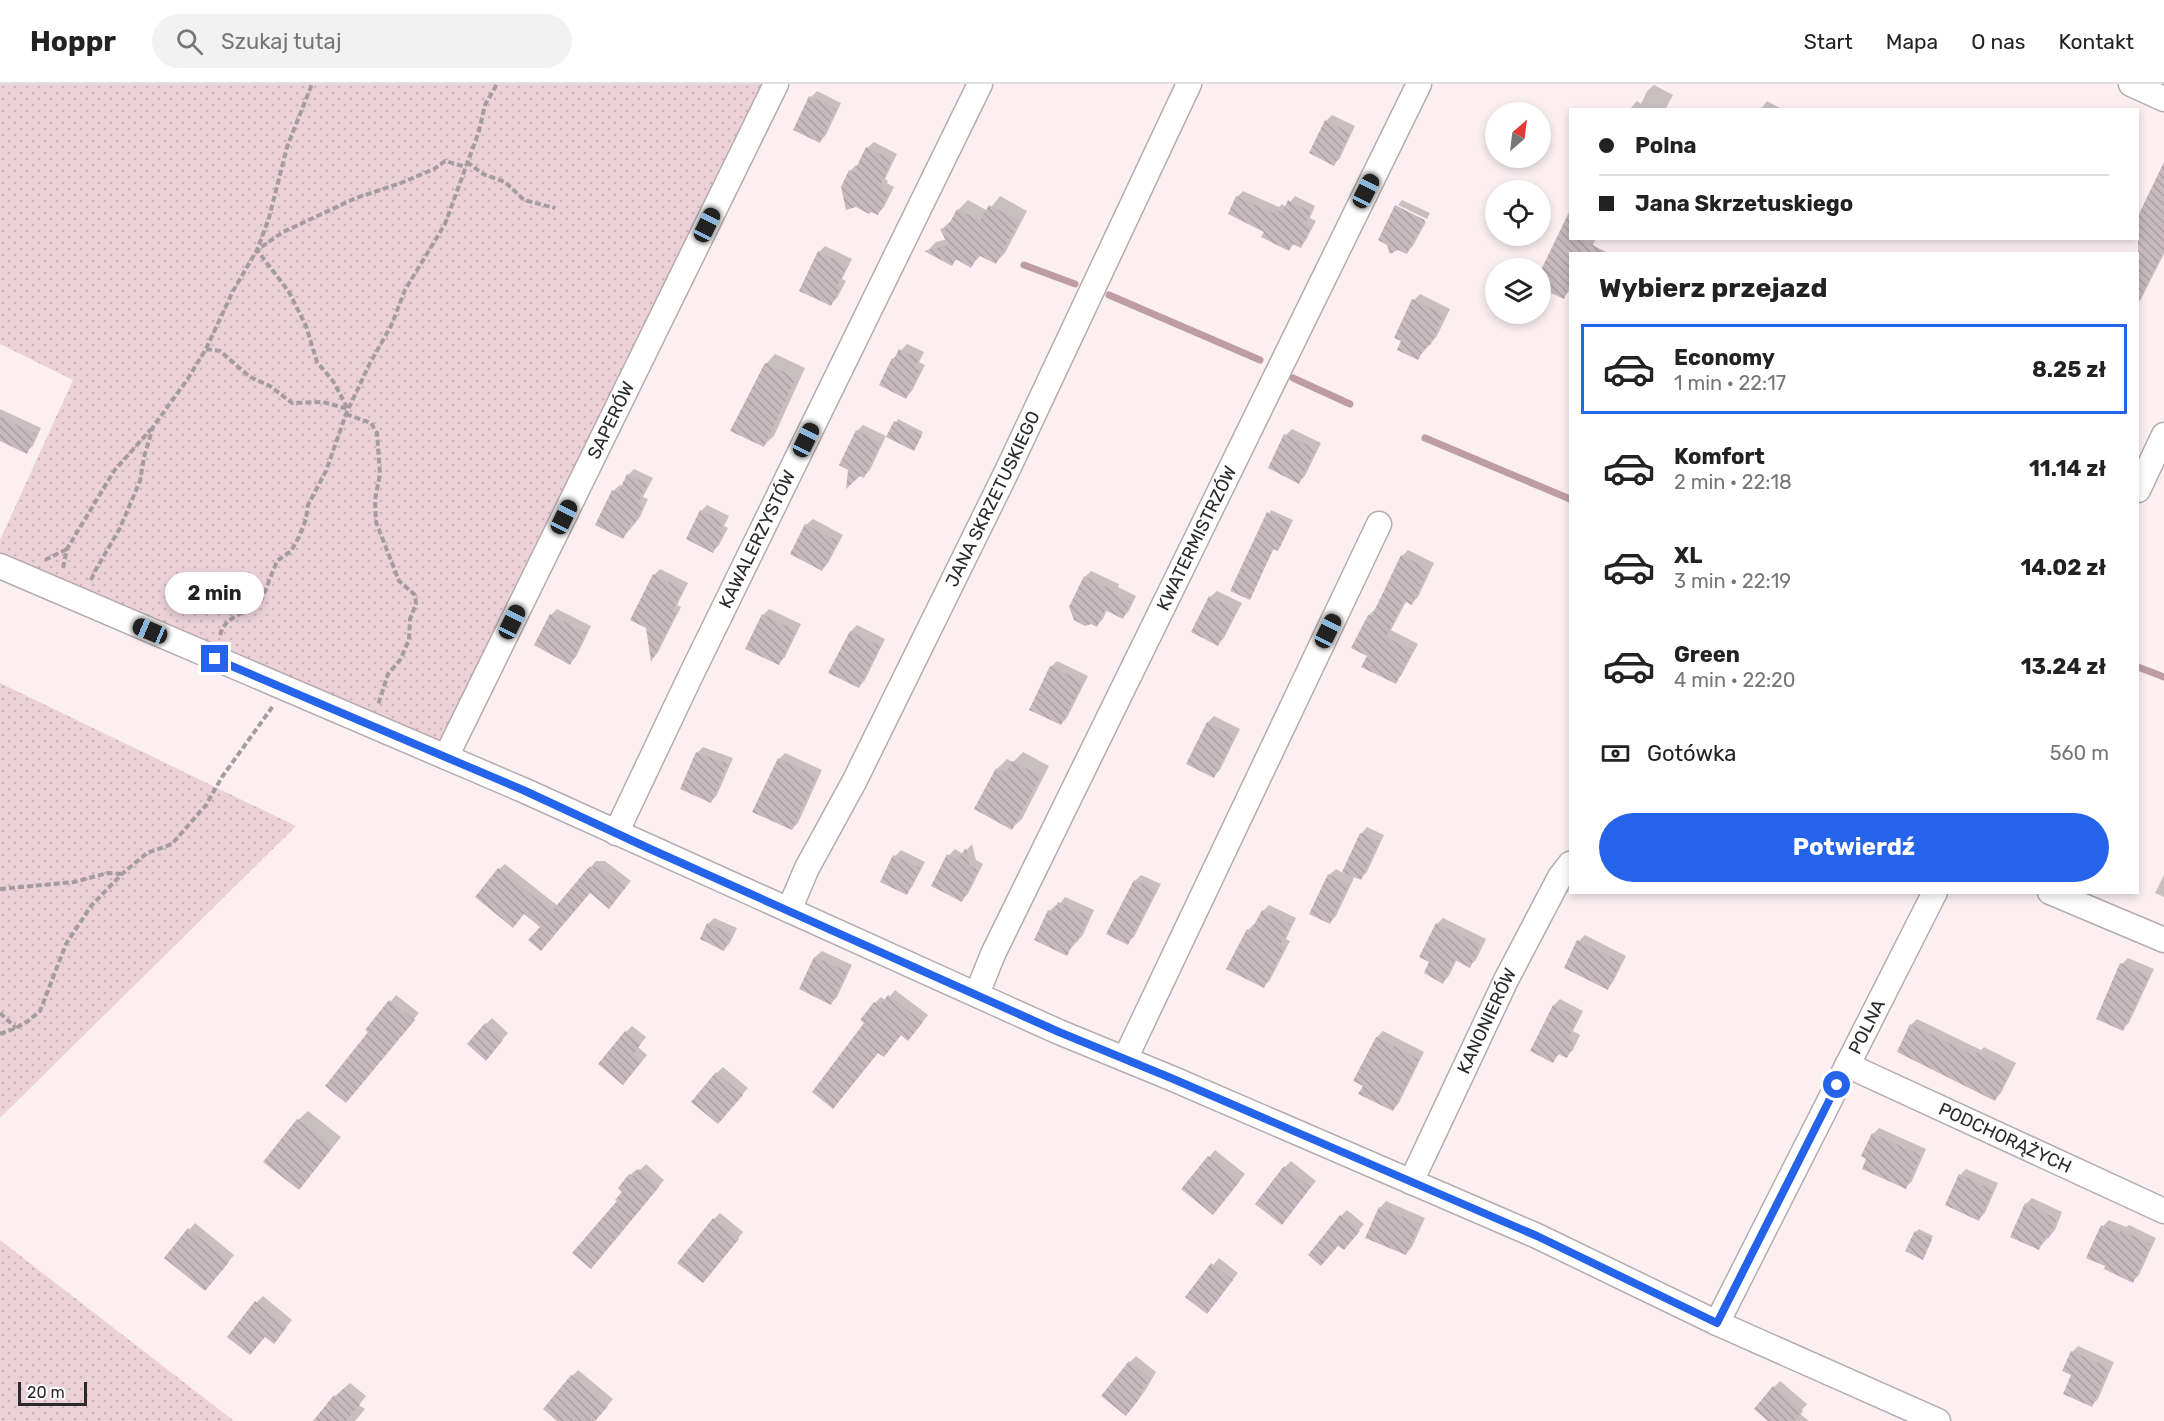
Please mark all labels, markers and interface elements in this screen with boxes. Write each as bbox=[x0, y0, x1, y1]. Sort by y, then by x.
search box bbox=[152, 14, 572, 68]
text: Hoppr bbox=[30, 25, 116, 58]
icon: search bbox=[173, 25, 206, 58]
text: Szukaj tutaj bbox=[221, 28, 342, 55]
text: Start bbox=[1804, 29, 1853, 54]
text: Mapa bbox=[1886, 29, 1938, 54]
text: O nas bbox=[1971, 29, 2026, 54]
text: Kontakt bbox=[2059, 29, 2134, 54]
north arrow bbox=[1485, 102, 1551, 168]
map controls bbox=[1485, 102, 1551, 324]
text: Polna bbox=[1635, 132, 1697, 159]
car bbox=[1350, 171, 1382, 211]
button: locate bbox=[1485, 180, 1551, 246]
text: Jana Skrzetuskiego bbox=[1635, 190, 1853, 217]
car bbox=[691, 205, 723, 245]
button: layers bbox=[1485, 258, 1551, 324]
text: Wybierz przejazd bbox=[1599, 272, 1827, 304]
icon: car bbox=[1602, 342, 1656, 396]
text: Economy bbox=[1674, 344, 1775, 371]
text: 8.25 zł bbox=[2032, 356, 2106, 383]
text: 1 min · 22:17 bbox=[1674, 371, 1786, 395]
street label: SAPERÓW bbox=[583, 378, 639, 463]
street label: JANA SKRZETUSKIEGO bbox=[941, 408, 1045, 590]
car bbox=[790, 420, 822, 460]
icon: car bbox=[1602, 441, 1656, 495]
text: Komfort bbox=[1674, 443, 1765, 470]
text: 11.14 zł bbox=[2029, 455, 2106, 482]
street label: KWATERMISTRZÓW bbox=[1152, 462, 1241, 614]
street label: KAWALERZYSTÓW bbox=[714, 467, 800, 612]
text: 2 min · 22:18 bbox=[1674, 470, 1792, 494]
car bbox=[548, 497, 580, 537]
icon: car bbox=[1602, 540, 1656, 594]
text: XL bbox=[1674, 542, 1702, 569]
text: 14.02 zł bbox=[2020, 554, 2106, 581]
text: 3 min · 22:19 bbox=[1674, 569, 1791, 593]
callout: 2 min bbox=[166, 572, 264, 614]
text: 2 min bbox=[187, 581, 242, 605]
car bbox=[496, 602, 528, 642]
car bbox=[1312, 611, 1344, 651]
car bbox=[130, 616, 170, 646]
icon: car bbox=[1602, 639, 1656, 693]
text: Green bbox=[1674, 641, 1740, 668]
route end bbox=[201, 645, 228, 672]
text: 13.24 zł bbox=[2021, 653, 2106, 680]
text: 4 min · 22:20 bbox=[1674, 668, 1796, 692]
icon: cash bbox=[1599, 737, 1632, 770]
text: Gotówka bbox=[1647, 740, 1736, 767]
text: 560 m bbox=[2050, 741, 2109, 765]
button: Potwierdź bbox=[1599, 813, 2109, 882]
street label: KANONIERÓW bbox=[1453, 964, 1521, 1077]
street label: POLNA bbox=[1844, 996, 1890, 1058]
route start bbox=[1823, 1071, 1850, 1098]
street label: PODCHORĄŻYCH bbox=[1935, 1098, 2075, 1178]
scale bar bbox=[18, 1379, 87, 1406]
text: 20 m bbox=[27, 1383, 65, 1402]

